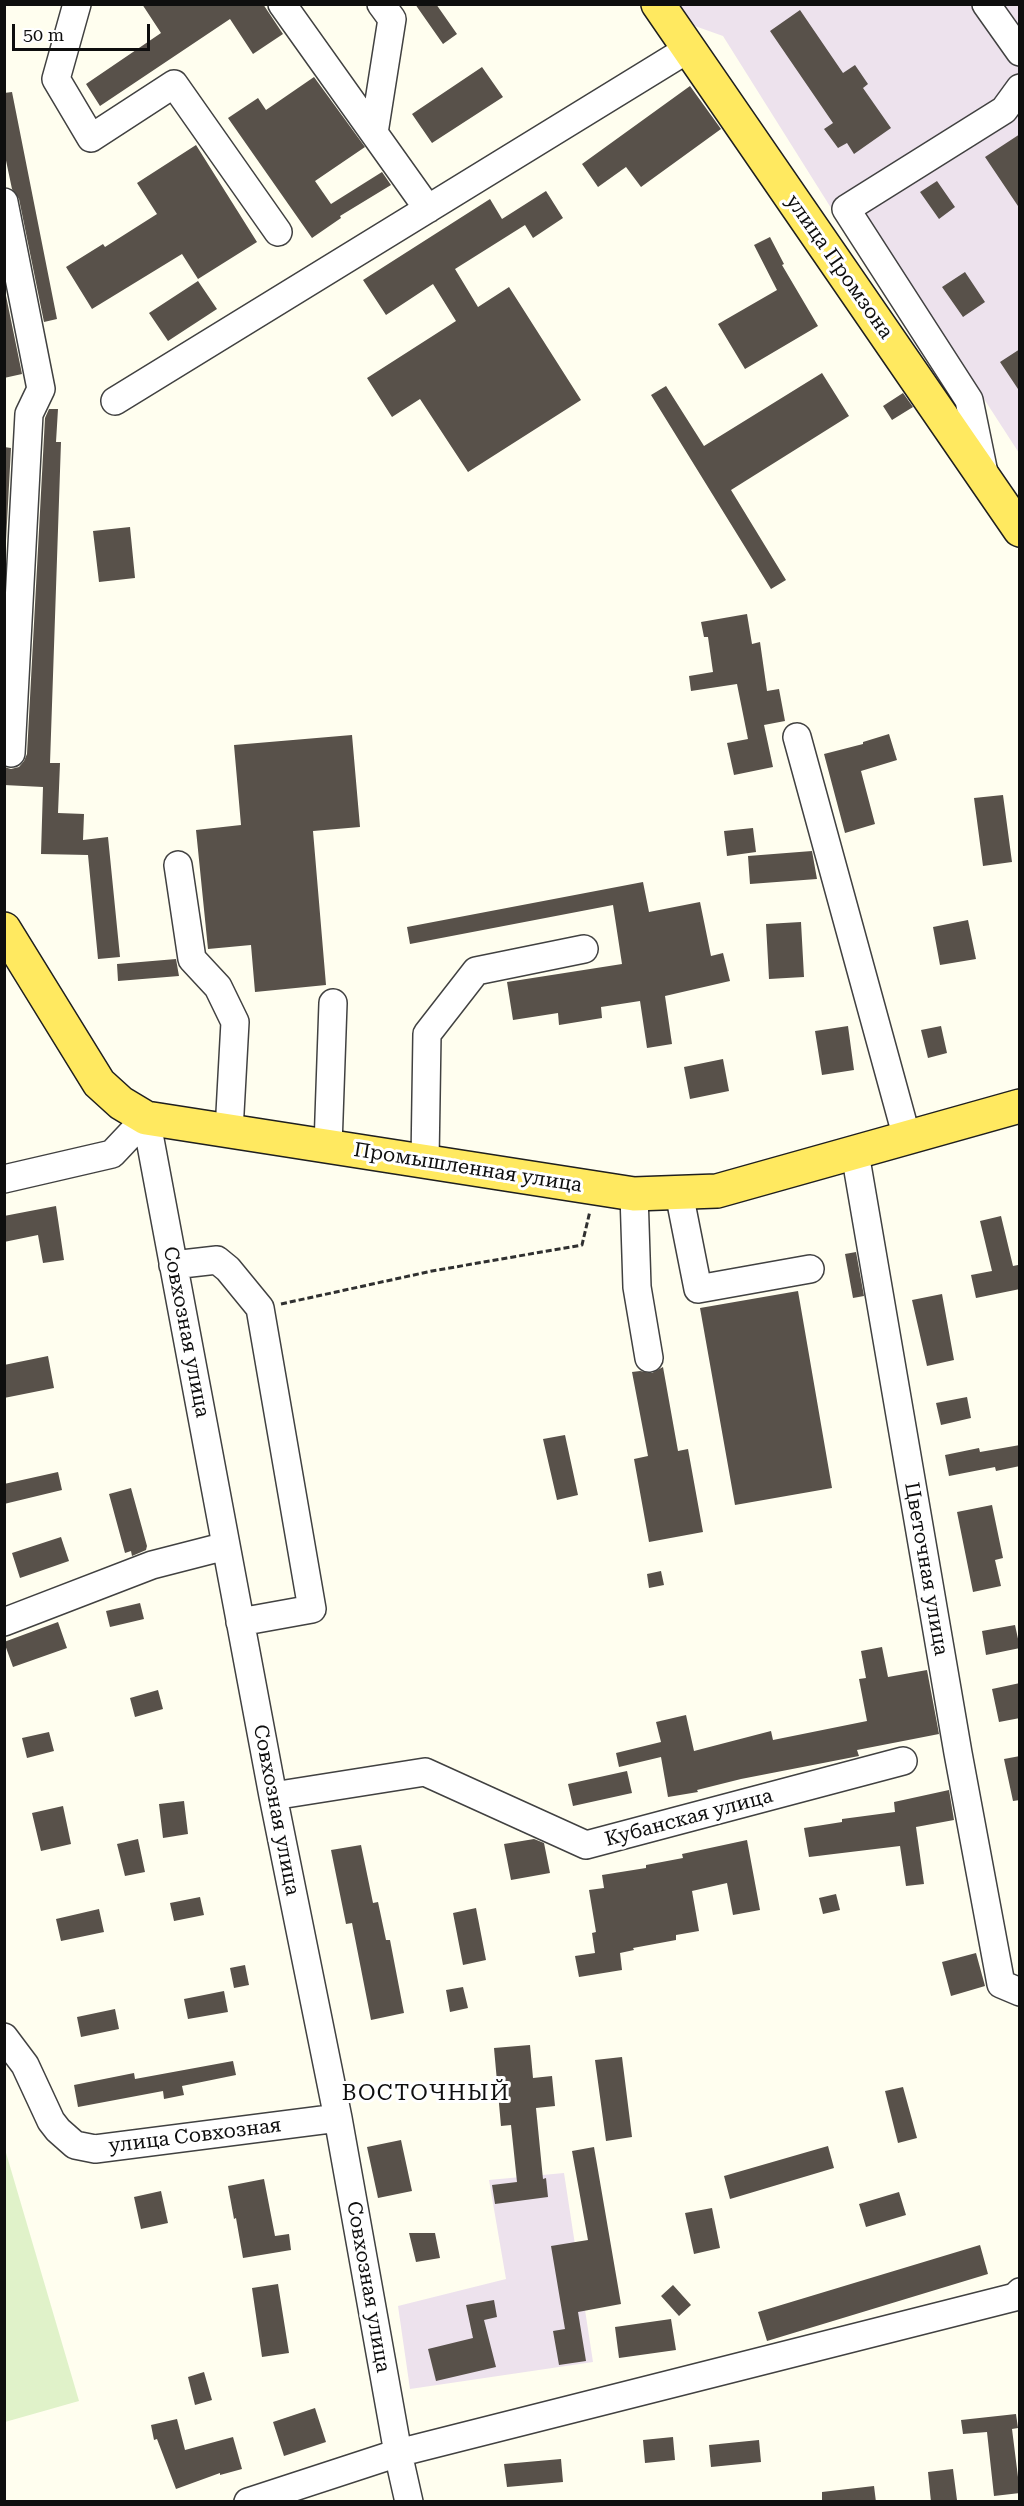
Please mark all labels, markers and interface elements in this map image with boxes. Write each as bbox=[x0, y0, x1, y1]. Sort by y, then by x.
scale bar bbox=[15, 12, 153, 50]
text: 50 m bbox=[23, 24, 64, 45]
street label: улица Промзона bbox=[780, 190, 898, 344]
street label: Промышленная улица bbox=[352, 1138, 584, 1198]
street label: Совхозная улица bbox=[158, 1244, 214, 1420]
street label: Цветочная улица bbox=[899, 1480, 953, 1658]
street label: Совхозная улица bbox=[248, 1722, 304, 1898]
street label: Кубанская улица bbox=[603, 1784, 775, 1852]
district label: ВОСТОЧНЫЙ bbox=[342, 2081, 510, 2107]
street label: улица Совхозная bbox=[107, 2114, 283, 2158]
street label: Совхозная улица bbox=[341, 2199, 395, 2375]

